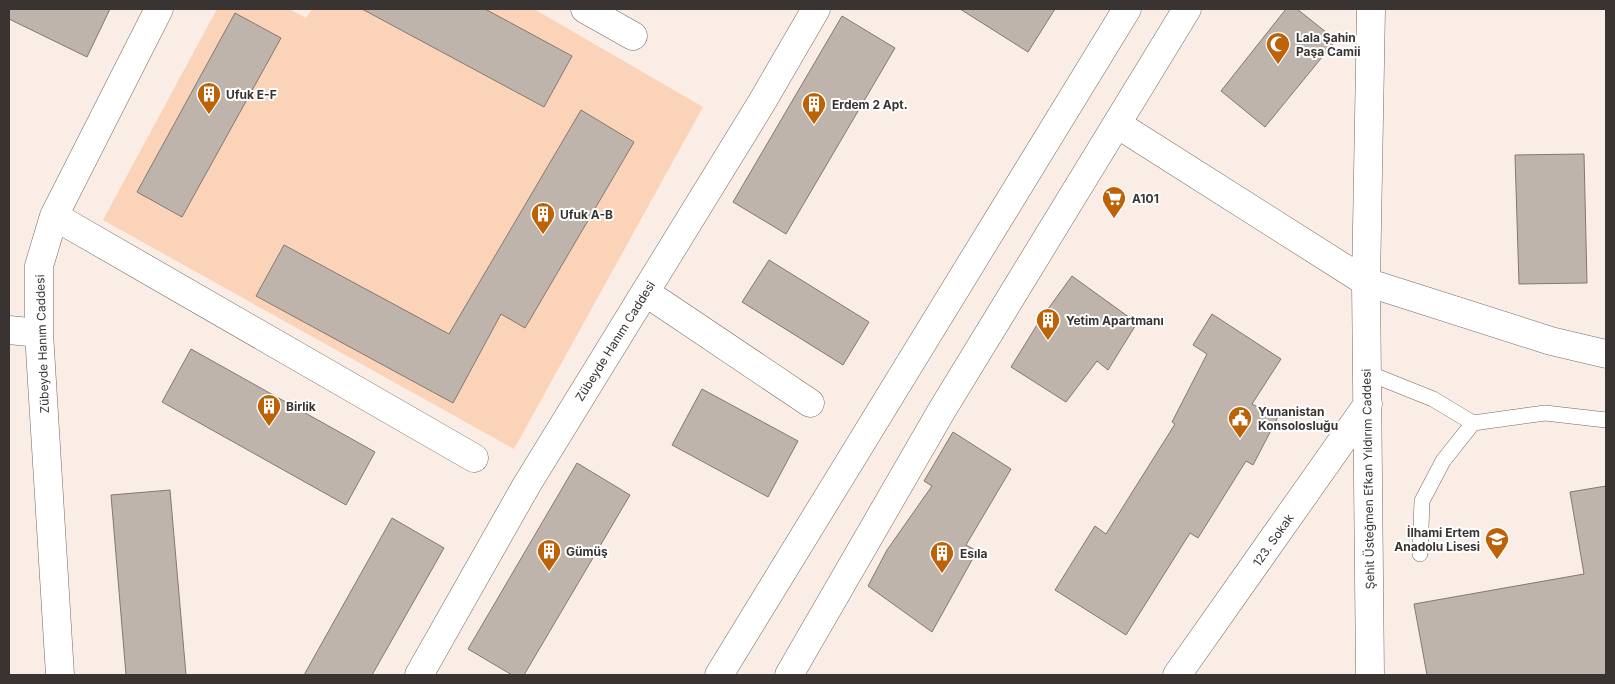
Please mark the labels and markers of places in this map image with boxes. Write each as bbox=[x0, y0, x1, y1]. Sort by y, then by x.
place label: Lala Şahin Paşa Camii bbox=[1296, 30, 1360, 59]
mosque icon: Lala Şahin Paşa Camii bbox=[1265, 31, 1291, 65]
building icon: Ufuk E-F bbox=[196, 81, 222, 115]
place label: Ufuk E-F bbox=[226, 87, 277, 102]
building icon: Erdem 2 Apt. bbox=[801, 91, 827, 125]
place label: Erdem 2 Apt. bbox=[832, 97, 908, 112]
supermarket icon: A101 bbox=[1101, 185, 1127, 219]
place label: A101 bbox=[1132, 191, 1159, 206]
building icon: Ufuk A-B bbox=[530, 201, 556, 235]
place label: Ufuk A-B bbox=[560, 207, 613, 222]
building icon: Yetim Apartmanı bbox=[1035, 307, 1061, 341]
place label: Yetim Apartmanı bbox=[1066, 313, 1164, 328]
building icon: Birlik bbox=[256, 393, 282, 427]
place label: Birlik bbox=[286, 399, 316, 414]
place label: Yunanistan Konsolosluğu bbox=[1258, 404, 1338, 433]
public building icon: Yunanistan Konsolosluğu bbox=[1227, 405, 1253, 439]
place label: İlhami Ertem Anadolu Lisesi bbox=[1394, 525, 1480, 554]
school or university icon: İlhami Ertem Anadolu Lisesi bbox=[1484, 526, 1510, 560]
building icon: Gümüş bbox=[536, 538, 562, 572]
building icon: Esıla bbox=[929, 540, 955, 574]
place label: Gümüş bbox=[566, 544, 608, 559]
place label: Esıla bbox=[960, 546, 988, 561]

